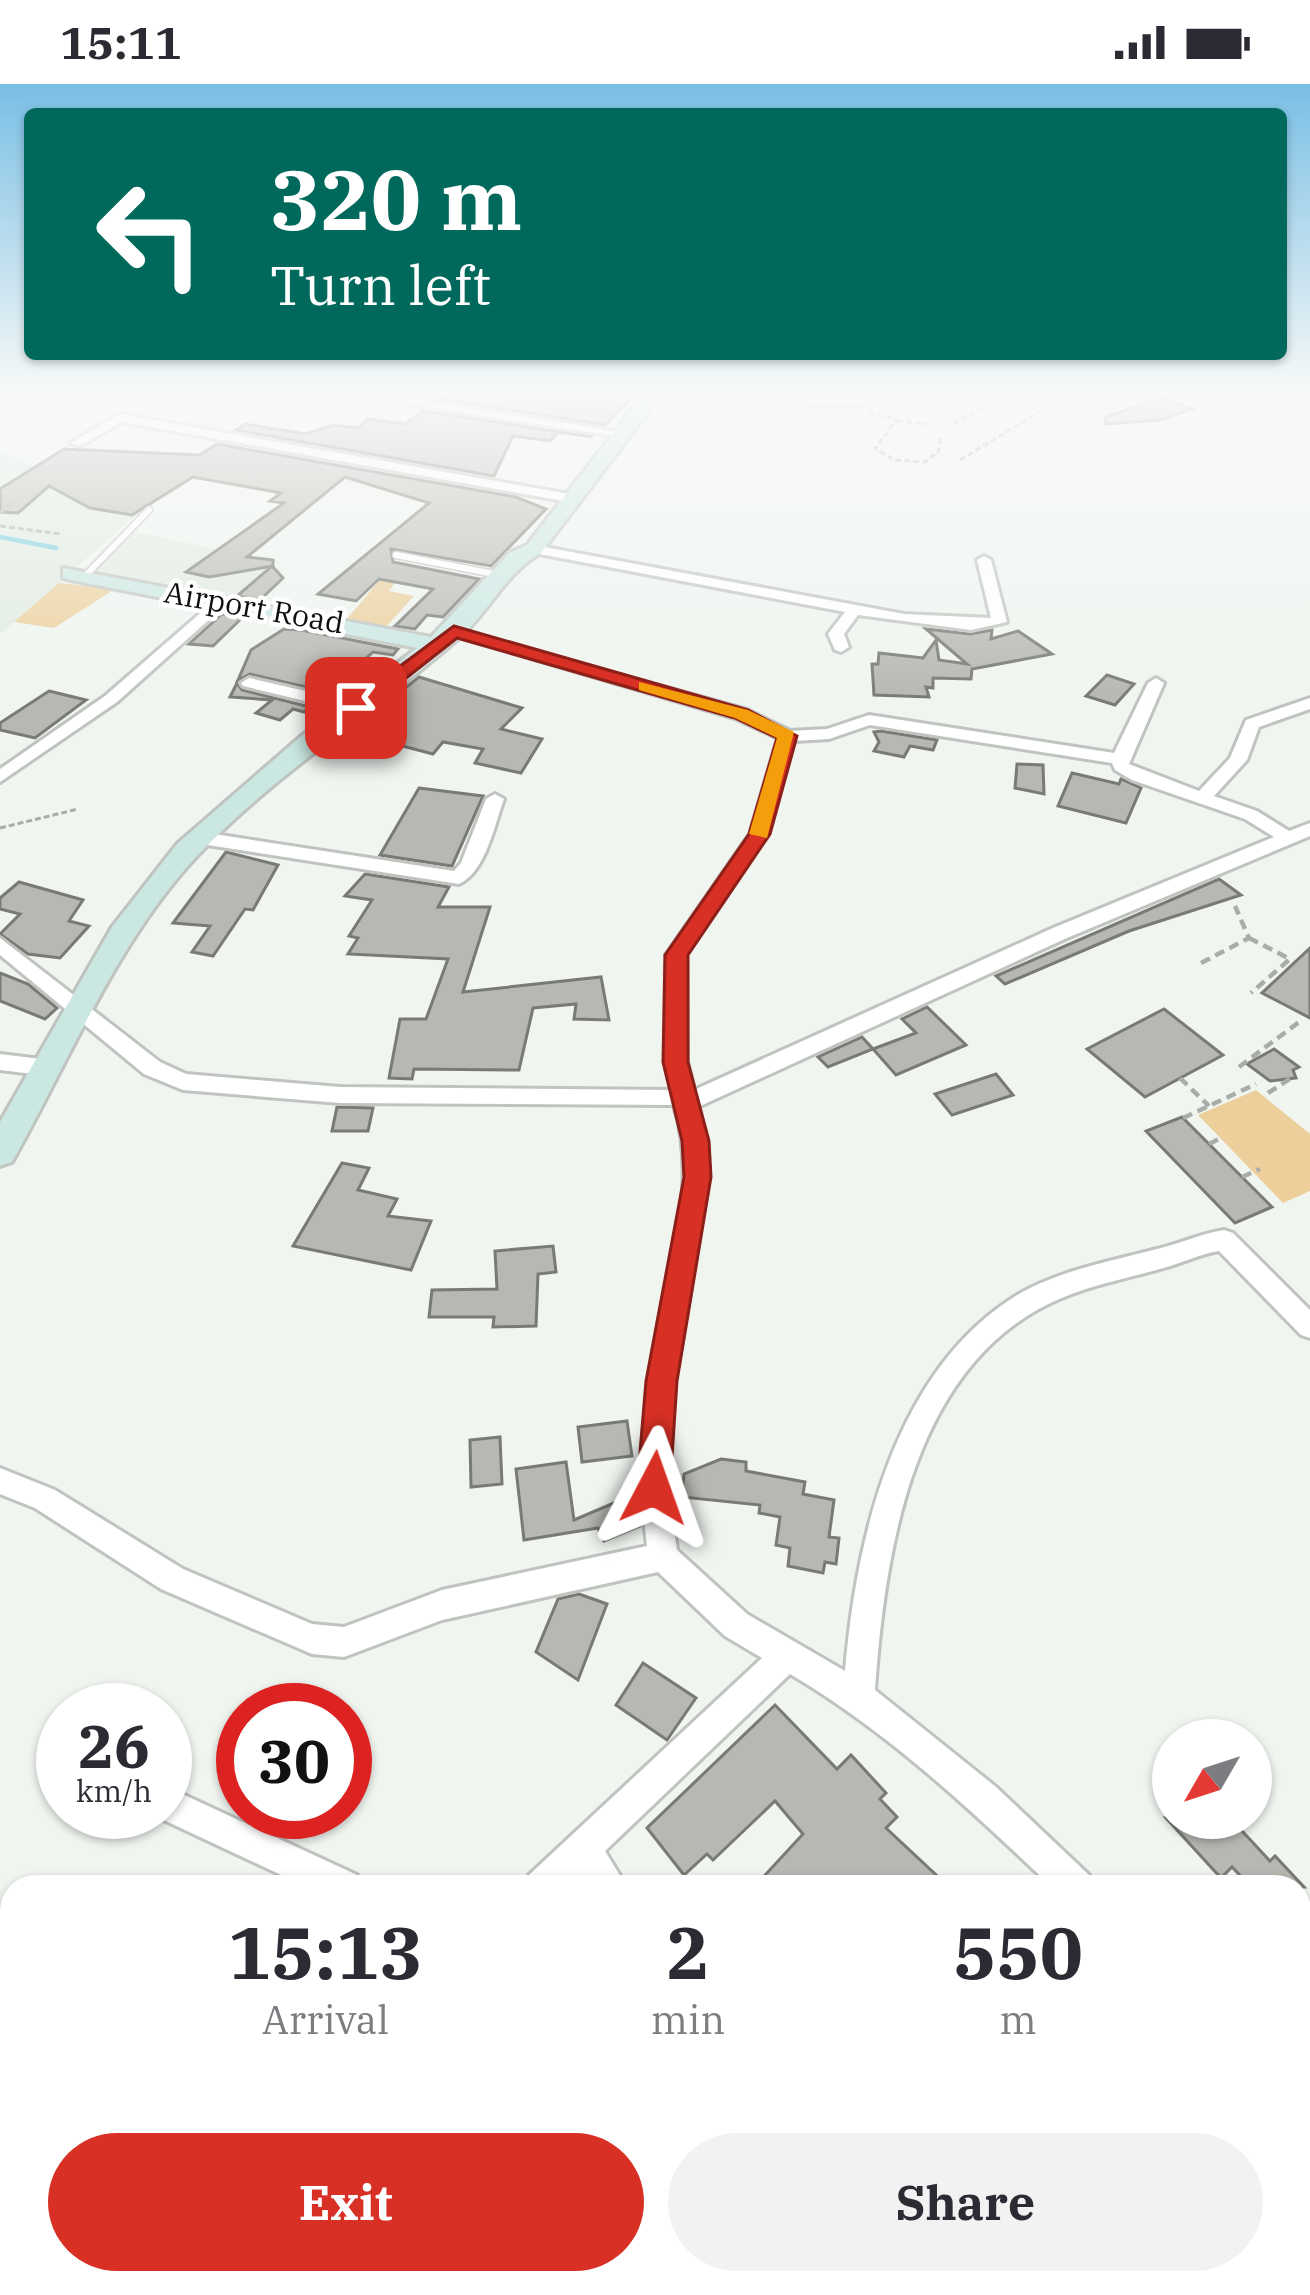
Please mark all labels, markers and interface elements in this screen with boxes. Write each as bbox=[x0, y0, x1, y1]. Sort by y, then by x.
text: 15:11 bbox=[60, 13, 182, 71]
text: 320 m bbox=[270, 144, 522, 253]
icon: left bbox=[72, 156, 228, 312]
text: Turn left bbox=[270, 250, 491, 320]
street label: Airport Road bbox=[161, 572, 347, 641]
pin bbox=[305, 657, 407, 759]
icon: arrive bbox=[323, 675, 389, 741]
position arrow bbox=[591, 1425, 717, 1551]
speed limit sign: 30 bbox=[216, 1683, 372, 1839]
text: 26 bbox=[78, 1706, 150, 1785]
north arrow bbox=[1152, 1719, 1272, 1839]
map controls bbox=[1152, 1719, 1272, 1839]
text: km/h bbox=[76, 1771, 152, 1810]
text: 15:13 bbox=[228, 1905, 423, 1999]
text: 2 bbox=[666, 1905, 710, 1999]
text: 550 bbox=[953, 1905, 1083, 1999]
text: Arrival bbox=[262, 1994, 389, 2045]
text: min bbox=[651, 1994, 725, 2045]
text: m bbox=[1000, 1994, 1037, 2045]
button: Exit bbox=[48, 2133, 644, 2271]
button: Share bbox=[668, 2133, 1263, 2271]

